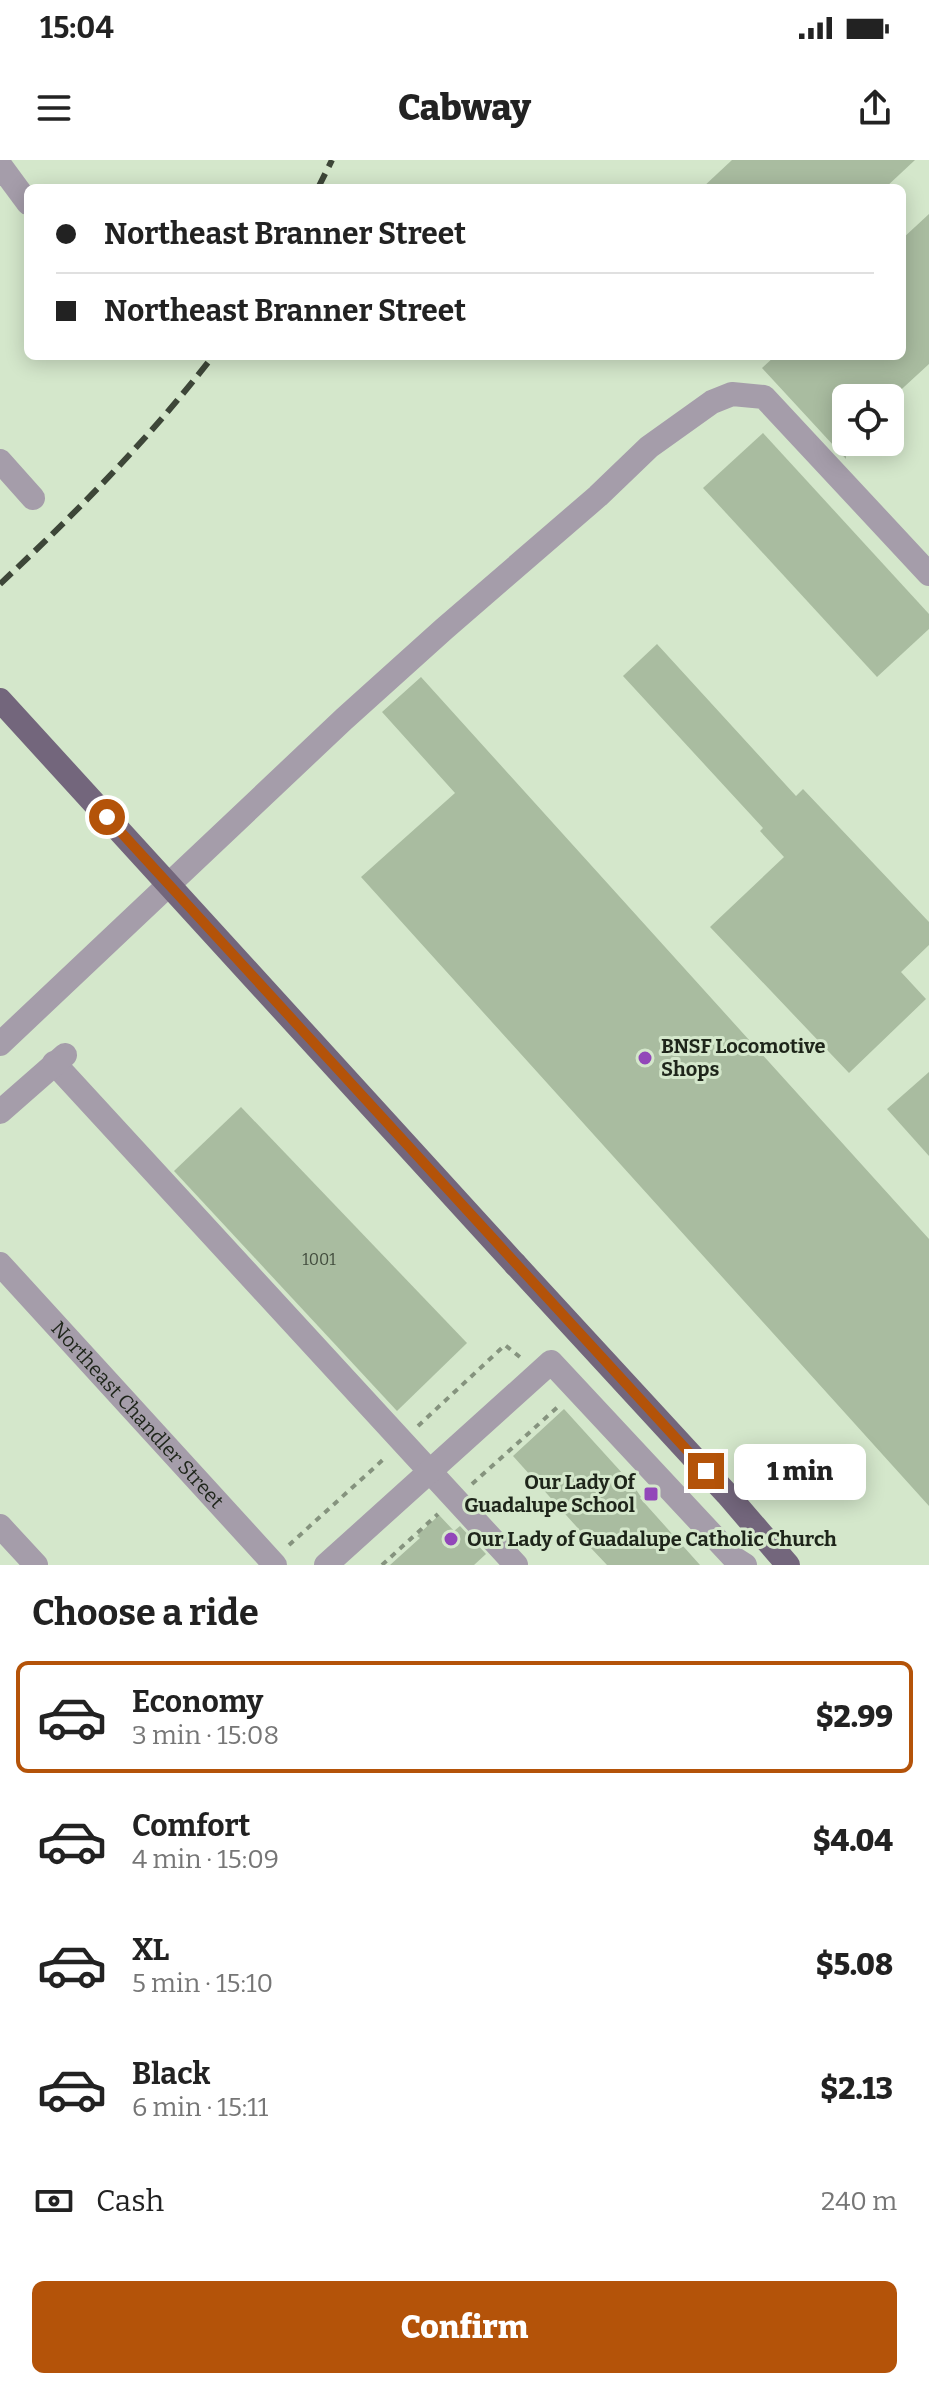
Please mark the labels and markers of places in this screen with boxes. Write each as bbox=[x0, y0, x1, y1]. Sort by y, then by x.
place label: BNSF Locomotive Shops bbox=[661, 1034, 825, 1081]
marker: BNSF Locomotive Shops bbox=[636, 1049, 654, 1067]
place label: Our Lady Of Guadalupe School bbox=[464, 1470, 637, 1517]
marker: Our Lady Of Guadalupe School bbox=[642, 1485, 660, 1503]
place label: Our Lady of Guadalupe Catholic Church bbox=[467, 1527, 837, 1551]
marker: Our Lady of Guadalupe Catholic Church bbox=[442, 1530, 460, 1548]

